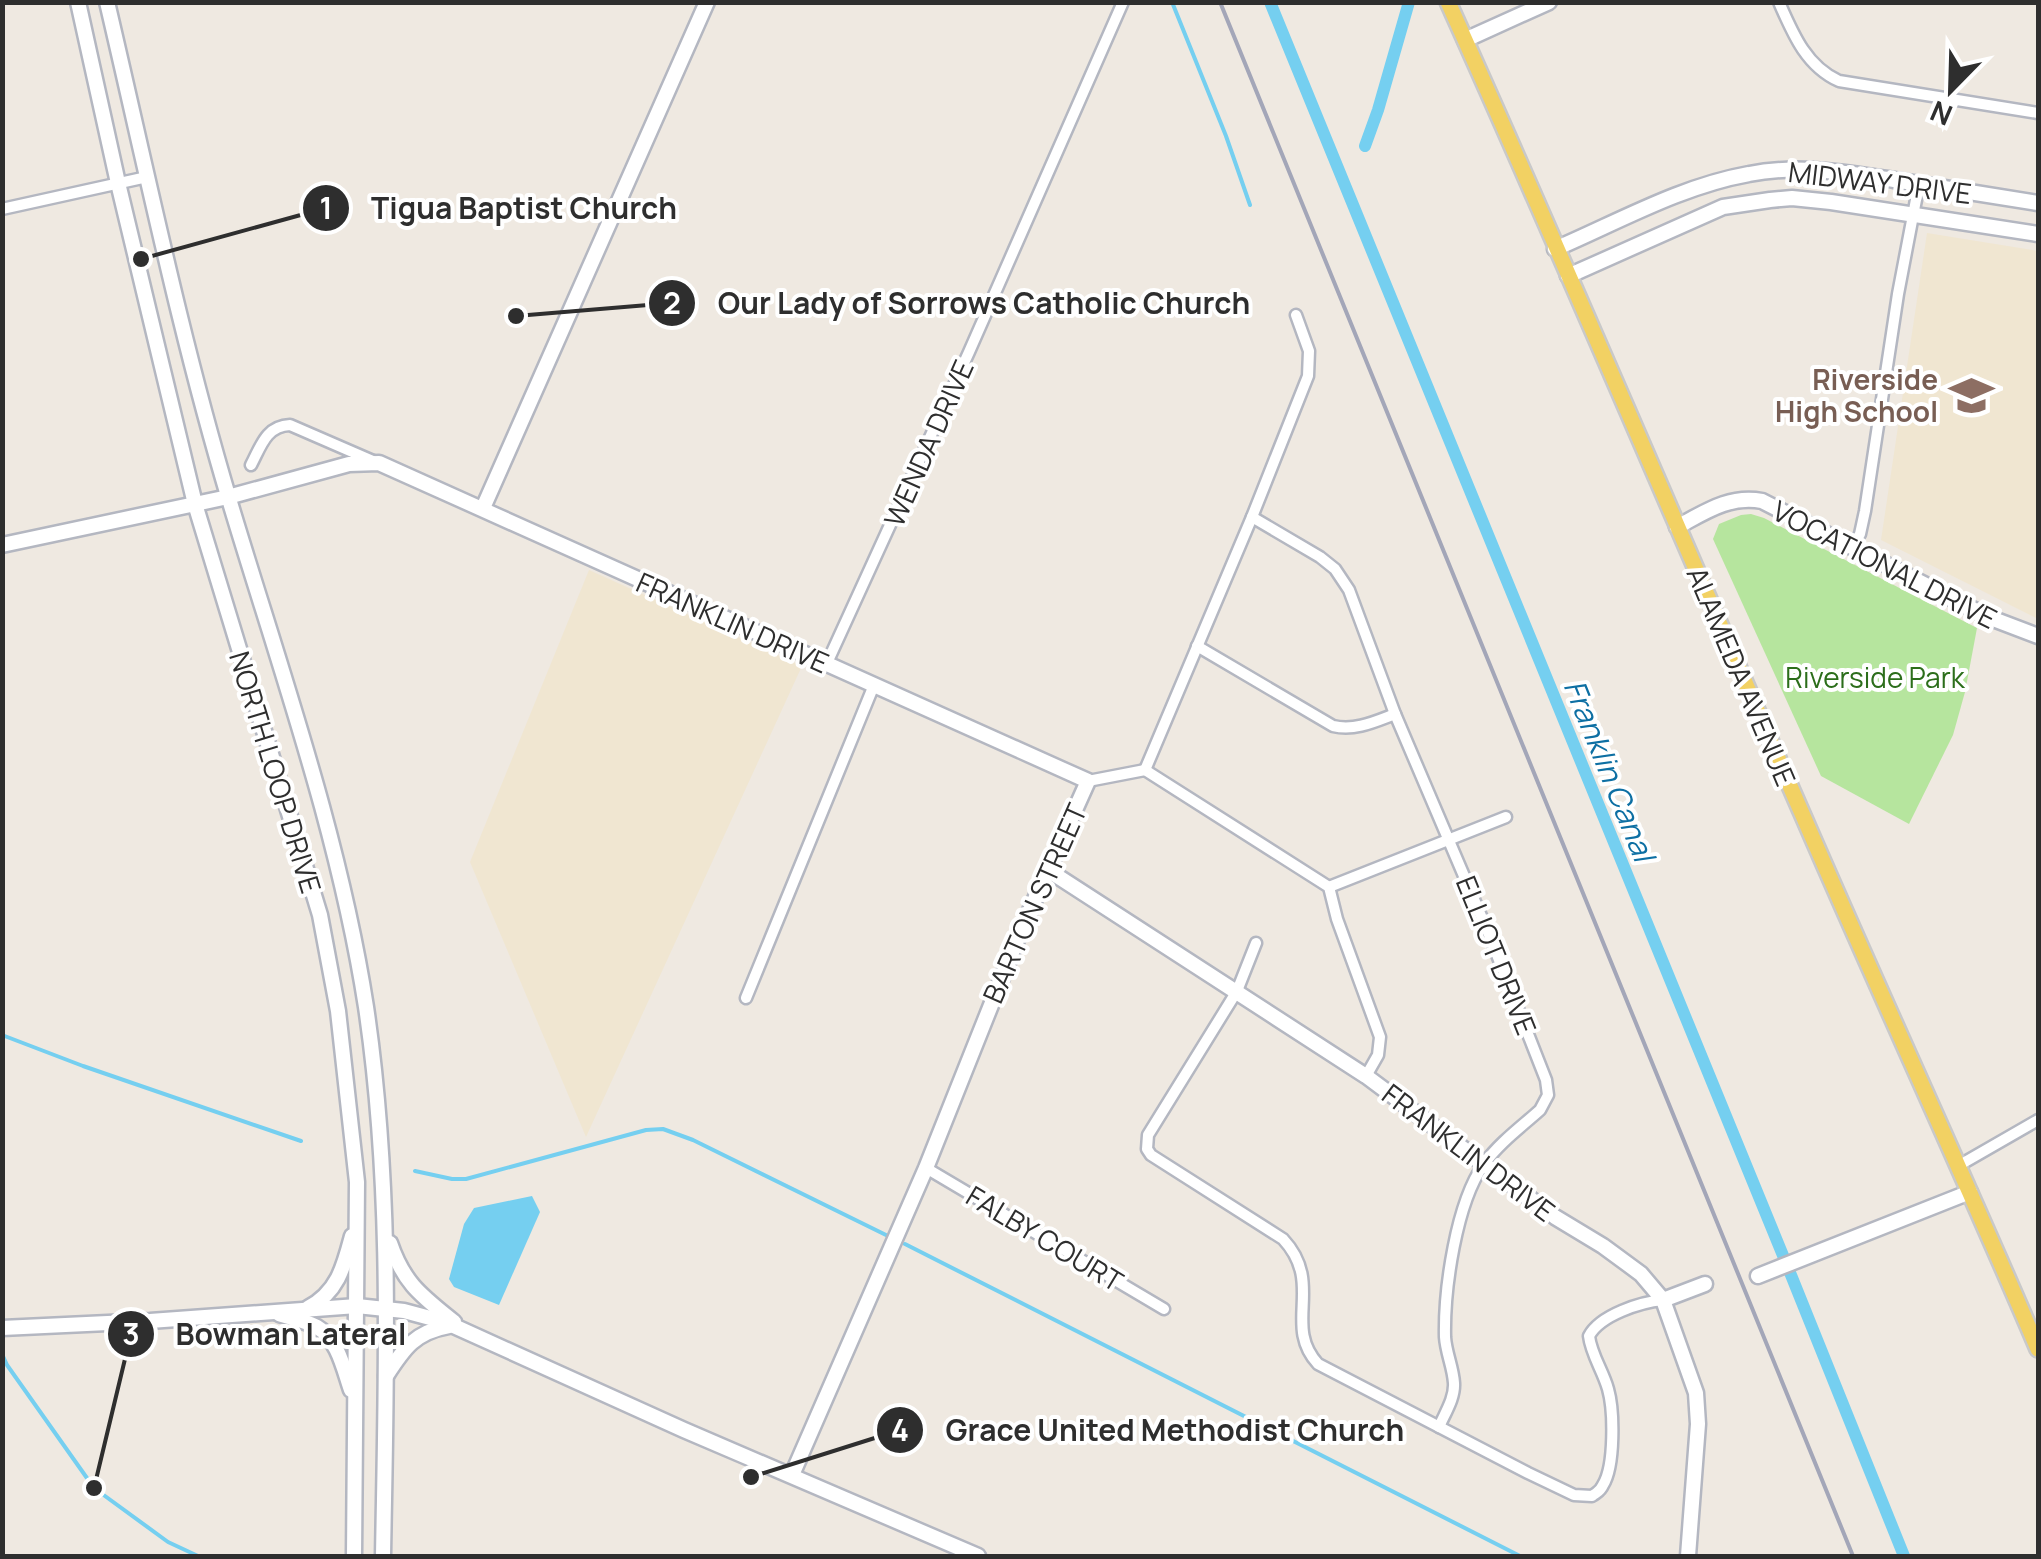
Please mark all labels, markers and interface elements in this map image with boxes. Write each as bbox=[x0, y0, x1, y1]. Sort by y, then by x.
north arrow bbox=[1901, 40, 2001, 140]
text: N bbox=[1924, 93, 1958, 135]
street label: MIDWAY DRIVE bbox=[1786, 152, 1974, 212]
callout: Tigua Baptist Church bbox=[301, 178, 697, 238]
text: 1 bbox=[319, 187, 333, 228]
text: Tigua Baptist Church bbox=[371, 187, 677, 228]
callout: Our Lady of Sorrows Catholic Church bbox=[647, 273, 1270, 333]
text: 2 bbox=[663, 282, 681, 323]
text: Our Lady of Sorrows Catholic Church bbox=[718, 282, 1250, 323]
street label: WENDA DRIVE bbox=[874, 354, 982, 532]
place label: Riverside High School bbox=[1775, 360, 1938, 430]
school or university icon: Riverside High School bbox=[1947, 371, 1995, 419]
street label: VOCATIONAL DRIVE bbox=[1766, 491, 2004, 637]
street label: ALAMEDA AVENUE bbox=[1679, 561, 1805, 791]
street label: FRANKLIN DRIVE bbox=[631, 563, 835, 681]
street label: NORTH LOOP DRIVE bbox=[221, 646, 331, 898]
park label: Riverside Park bbox=[1785, 658, 1966, 696]
water label: Franklin Canal bbox=[1555, 673, 1666, 870]
street label: BARTON STREET bbox=[973, 797, 1095, 1009]
street label: ELLIOT DRIVE bbox=[1448, 870, 1546, 1040]
street label: FRANKLIN DRIVE bbox=[1375, 1075, 1563, 1229]
street label: FALBY COURT bbox=[960, 1176, 1131, 1300]
callout: Bowman Lateral bbox=[106, 1304, 427, 1364]
text: 3 bbox=[122, 1313, 140, 1354]
text: Bowman Lateral bbox=[176, 1313, 406, 1354]
callout: Grace United Methodist Church bbox=[875, 1400, 1424, 1460]
text: 4 bbox=[891, 1409, 909, 1450]
text: Grace United Methodist Church bbox=[946, 1409, 1404, 1450]

